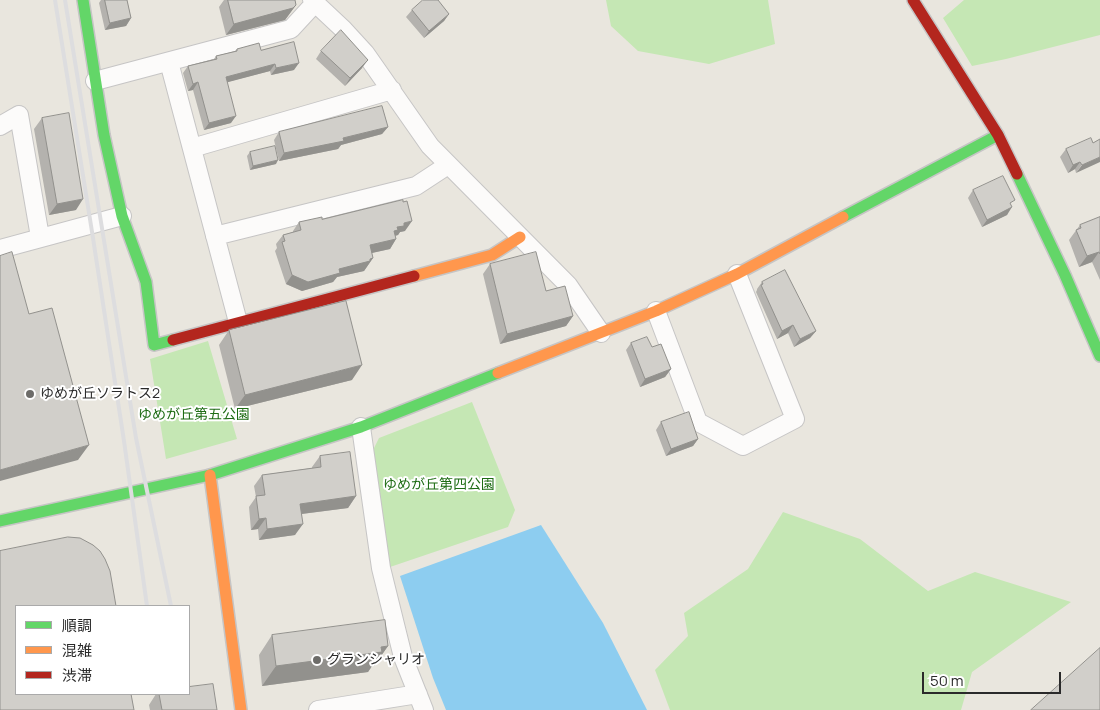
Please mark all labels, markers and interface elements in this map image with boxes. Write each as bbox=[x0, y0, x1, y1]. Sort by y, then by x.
place label: ゆめが丘ソラトス2 bbox=[40, 386, 160, 402]
marker: ゆめが丘ソラトス2 bbox=[24, 388, 36, 400]
park label: ゆめが丘第五公園 bbox=[138, 407, 250, 423]
park label: ゆめが丘第四公園 bbox=[383, 477, 495, 493]
legend bbox=[15, 605, 190, 695]
text: 順調 bbox=[62, 615, 92, 636]
text: 混雑 bbox=[62, 640, 92, 661]
place label: グランシャリオ bbox=[327, 652, 425, 668]
marker: グランシャリオ bbox=[311, 654, 323, 666]
scale bar bbox=[925, 662, 1064, 694]
text: 渋滞 bbox=[62, 665, 92, 686]
text: 50 m bbox=[930, 670, 964, 691]

